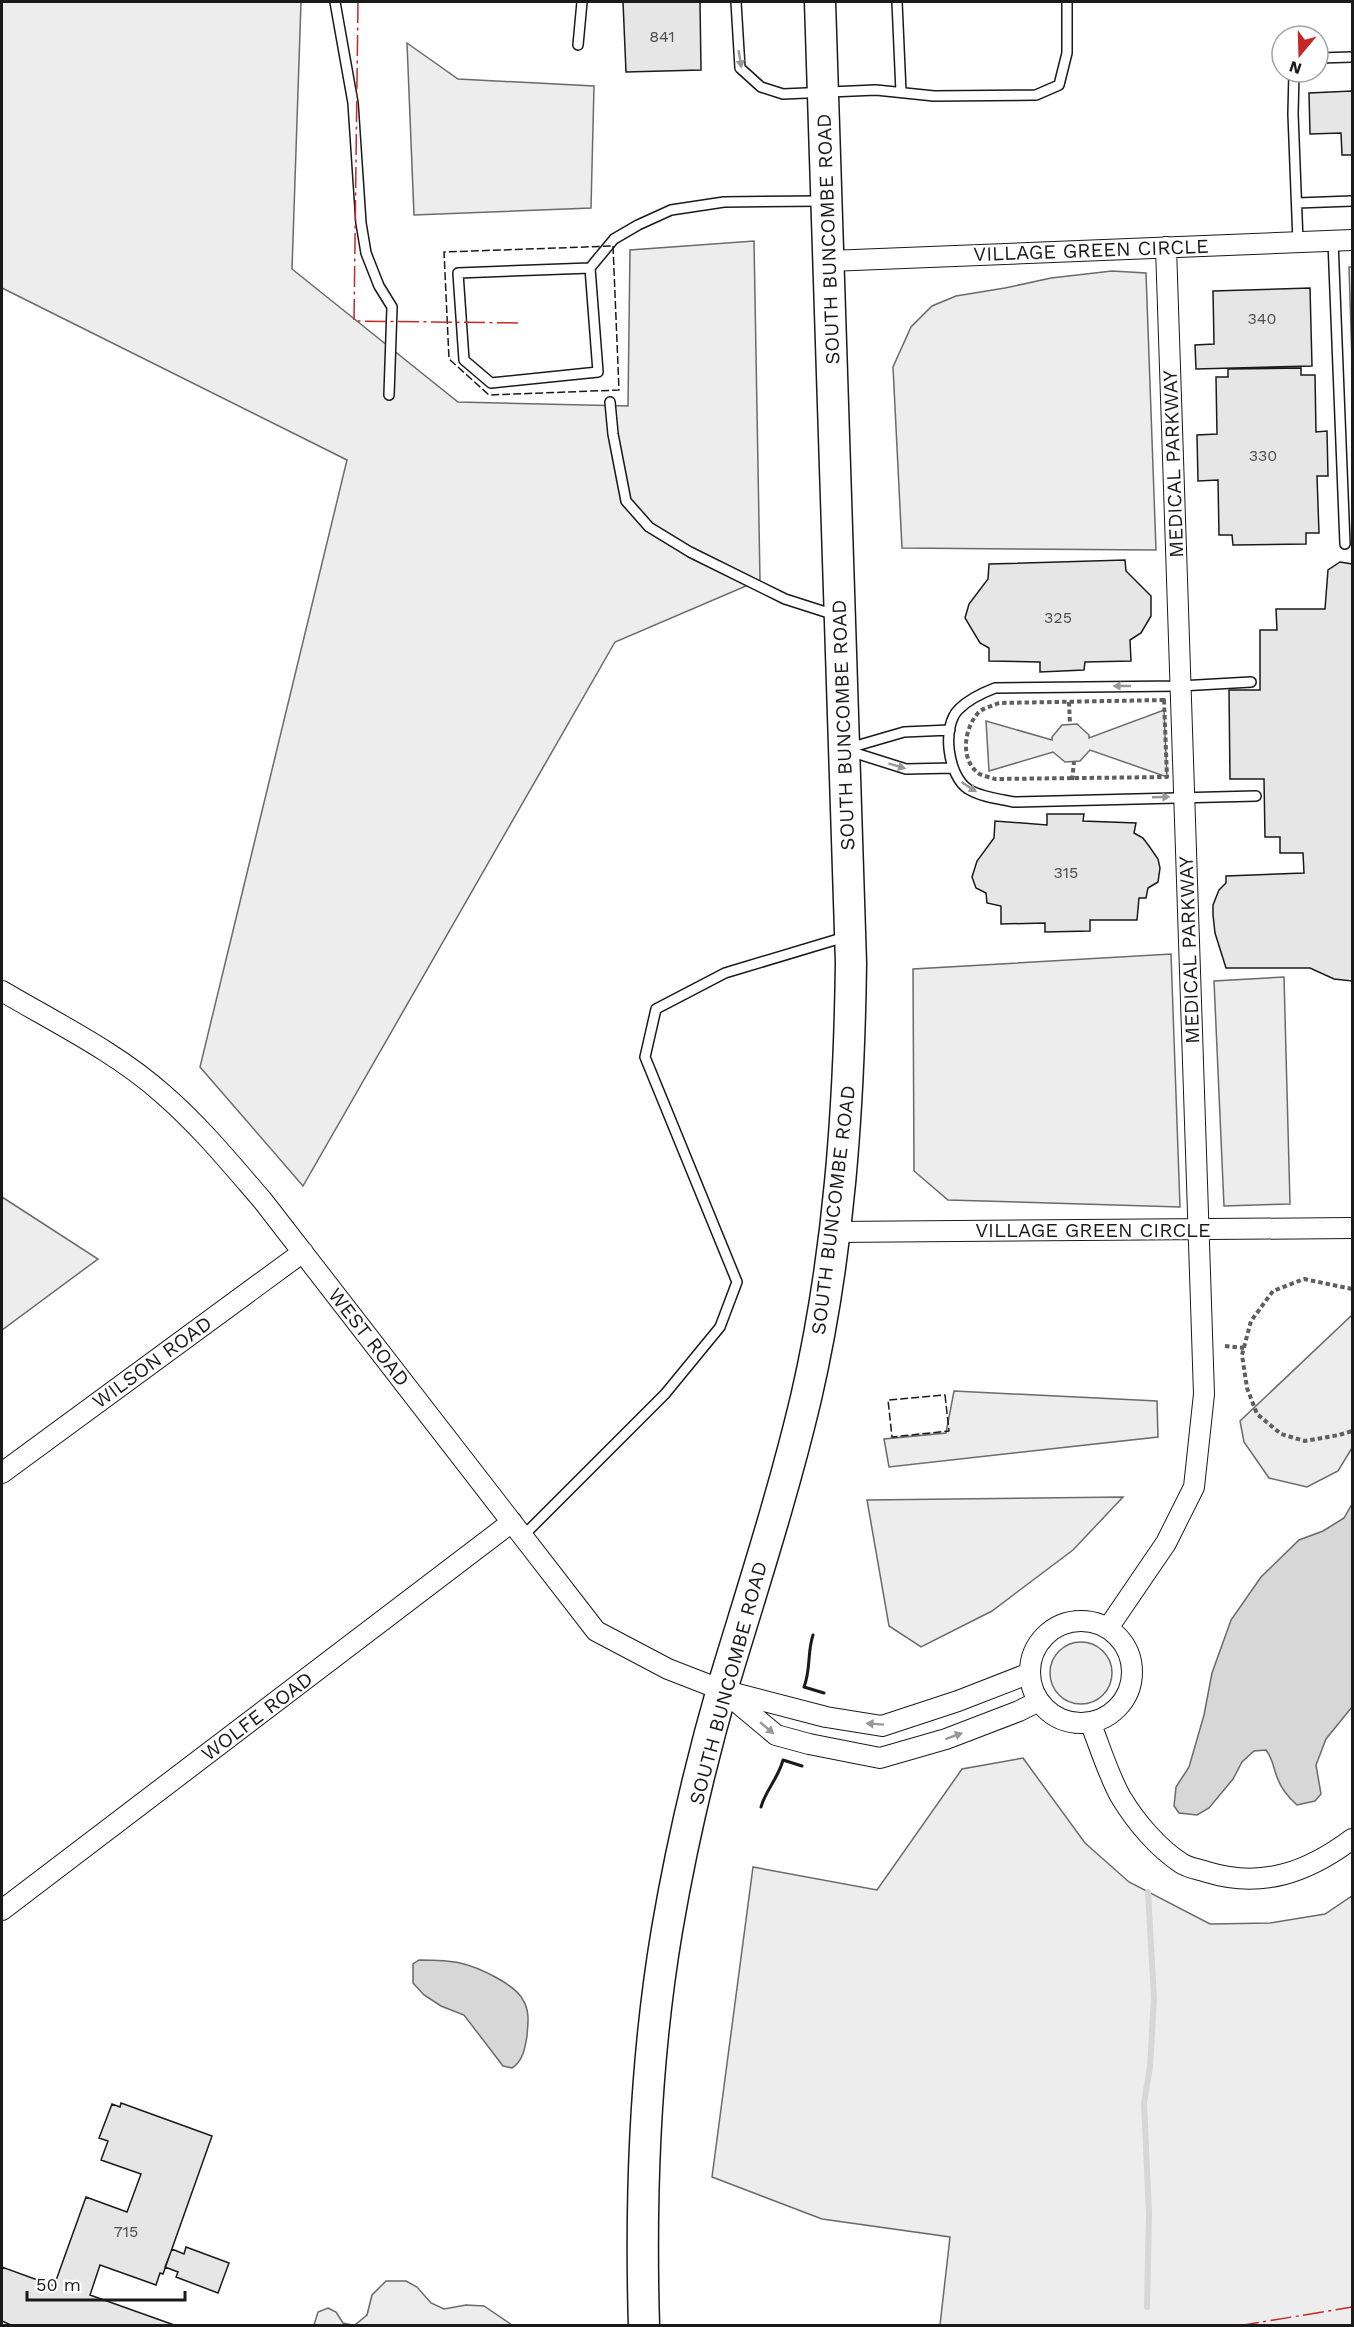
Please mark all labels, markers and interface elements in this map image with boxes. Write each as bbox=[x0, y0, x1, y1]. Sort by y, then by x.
north arrow bbox=[1270, 24, 1330, 84]
house number: 841 bbox=[649, 27, 675, 46]
one-way arrow bbox=[736, 50, 745, 69]
text: N bbox=[1287, 57, 1304, 79]
street label: SOUTH BUNCOMBE ROAD bbox=[812, 113, 844, 365]
street label: VILLAGE GREEN CIRCLE bbox=[973, 234, 1209, 266]
house number: 340 bbox=[1247, 309, 1277, 328]
street label: MEDICAL PARKWAY bbox=[1158, 369, 1188, 558]
house number: 330 bbox=[1249, 446, 1277, 465]
street label: SOUTH BUNCOMBE ROAD bbox=[827, 599, 859, 851]
house number: 325 bbox=[1044, 608, 1072, 627]
one-way arrow bbox=[1112, 682, 1131, 691]
one-way arrow bbox=[888, 762, 906, 771]
one-way arrow bbox=[961, 782, 978, 793]
one-way arrow bbox=[1152, 792, 1171, 802]
street label: MEDICAL PARKWAY bbox=[1174, 855, 1204, 1044]
house number: 315 bbox=[1054, 863, 1078, 882]
street label: SOUTH BUNCOMBE ROAD bbox=[806, 1084, 860, 1336]
street label: VILLAGE GREEN CIRCLE bbox=[975, 1218, 1211, 1242]
street label: WEST ROAD bbox=[323, 1283, 415, 1391]
street label: WILSON ROAD bbox=[88, 1311, 216, 1413]
street label: SOUTH BUNCOMBE ROAD bbox=[684, 1559, 772, 1807]
street label: WOLFE ROAD bbox=[197, 1666, 317, 1766]
one-way arrow bbox=[866, 1719, 885, 1729]
one-way arrow bbox=[759, 1721, 775, 1734]
one-way arrow bbox=[945, 1730, 963, 1740]
house number: 715 bbox=[114, 2222, 138, 2241]
scale bar bbox=[27, 2264, 184, 2302]
text: 50 m bbox=[36, 2274, 81, 2295]

